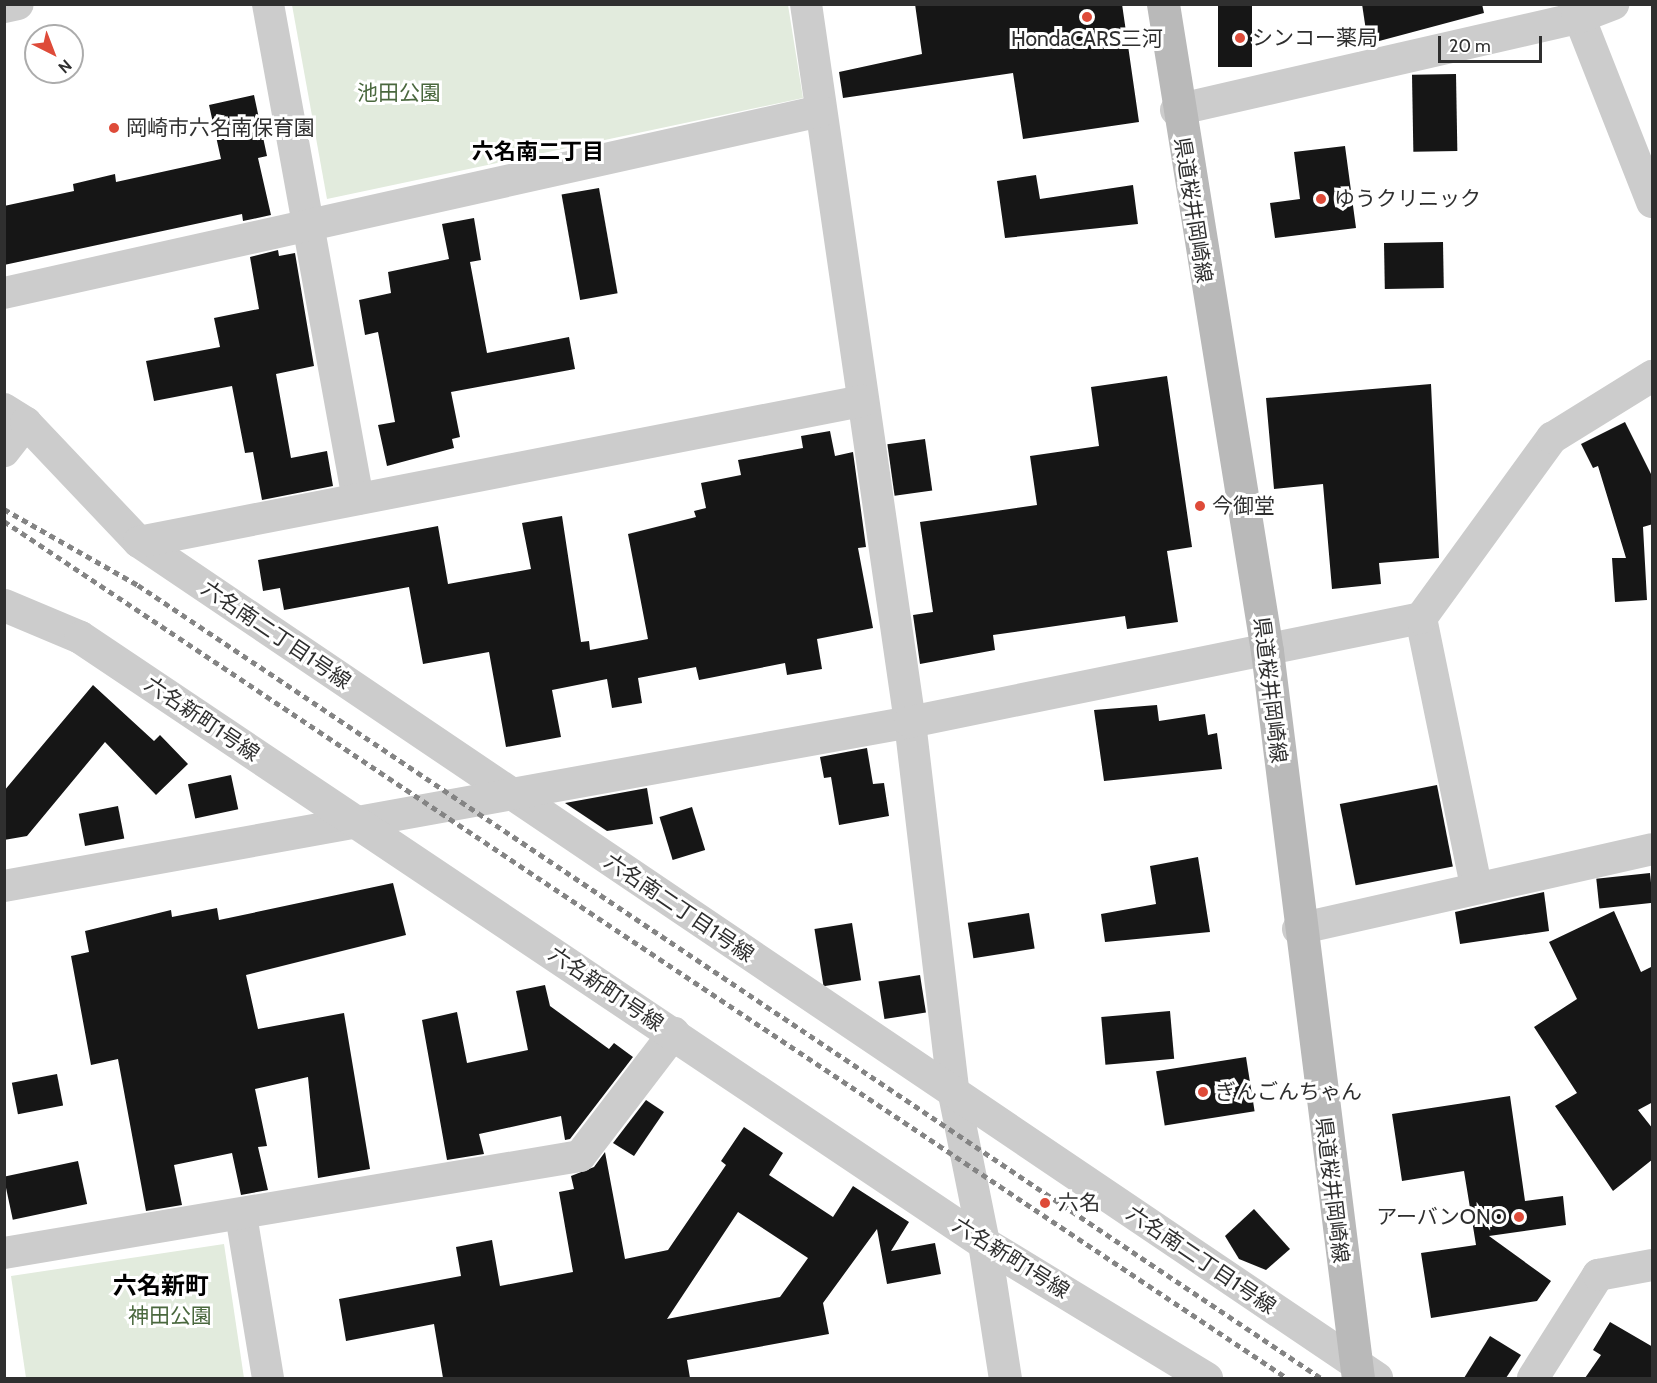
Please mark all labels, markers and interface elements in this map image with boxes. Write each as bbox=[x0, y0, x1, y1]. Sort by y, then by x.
marker: HondaCARS三河 bbox=[1080, 10, 1094, 24]
north arrow bbox=[24, 24, 84, 84]
scale bar bbox=[1441, 24, 1544, 62]
place label: シンコー薬局 bbox=[1252, 25, 1378, 51]
place label: HondaCARS三河 bbox=[1011, 26, 1163, 52]
marker: シンコー薬局 bbox=[1233, 31, 1247, 45]
text: 20 m bbox=[1449, 35, 1491, 57]
text: N bbox=[54, 55, 76, 77]
park label: 池田公園 bbox=[357, 80, 441, 106]
place label: 岡崎市六名南保育園 bbox=[126, 115, 315, 141]
marker: 岡崎市六名南保育園 bbox=[107, 121, 121, 135]
street label: 県道桜井岡崎線 bbox=[1169, 135, 1217, 285]
district label: 六名南二丁目 bbox=[472, 139, 604, 165]
place label: ゆうクリニック bbox=[1334, 186, 1481, 212]
marker: ゆうクリニック bbox=[1312, 190, 1330, 208]
place label: 今御堂 bbox=[1212, 493, 1275, 519]
marker: 今御堂 bbox=[1193, 499, 1207, 513]
street label: 六名南二丁目1号線 bbox=[196, 576, 356, 694]
street label: 県道桜井岡崎線 bbox=[1249, 616, 1291, 764]
street label: 六名新町1号線 bbox=[140, 671, 264, 767]
street label: 六名南二丁目1号線 bbox=[599, 849, 759, 967]
street label: 六名新町1号線 bbox=[544, 941, 668, 1037]
place label: ぎんごんちゃん bbox=[1215, 1079, 1362, 1105]
marker: ぎんごんちゃん bbox=[1196, 1085, 1210, 1099]
street label: 県道桜井岡崎線 bbox=[1311, 1116, 1353, 1264]
place label: 六名 bbox=[1058, 1190, 1100, 1216]
marker: 六名 bbox=[1036, 1194, 1054, 1212]
street label: 六名南二丁目1号線 bbox=[1121, 1201, 1281, 1319]
place label: アーバンONO bbox=[1377, 1204, 1507, 1230]
marker: アーバンONO bbox=[1512, 1210, 1526, 1224]
street label: 六名新町1号線 bbox=[948, 1212, 1074, 1304]
district label: 六名新町 bbox=[113, 1272, 209, 1300]
park label: 神田公園 bbox=[128, 1303, 212, 1329]

